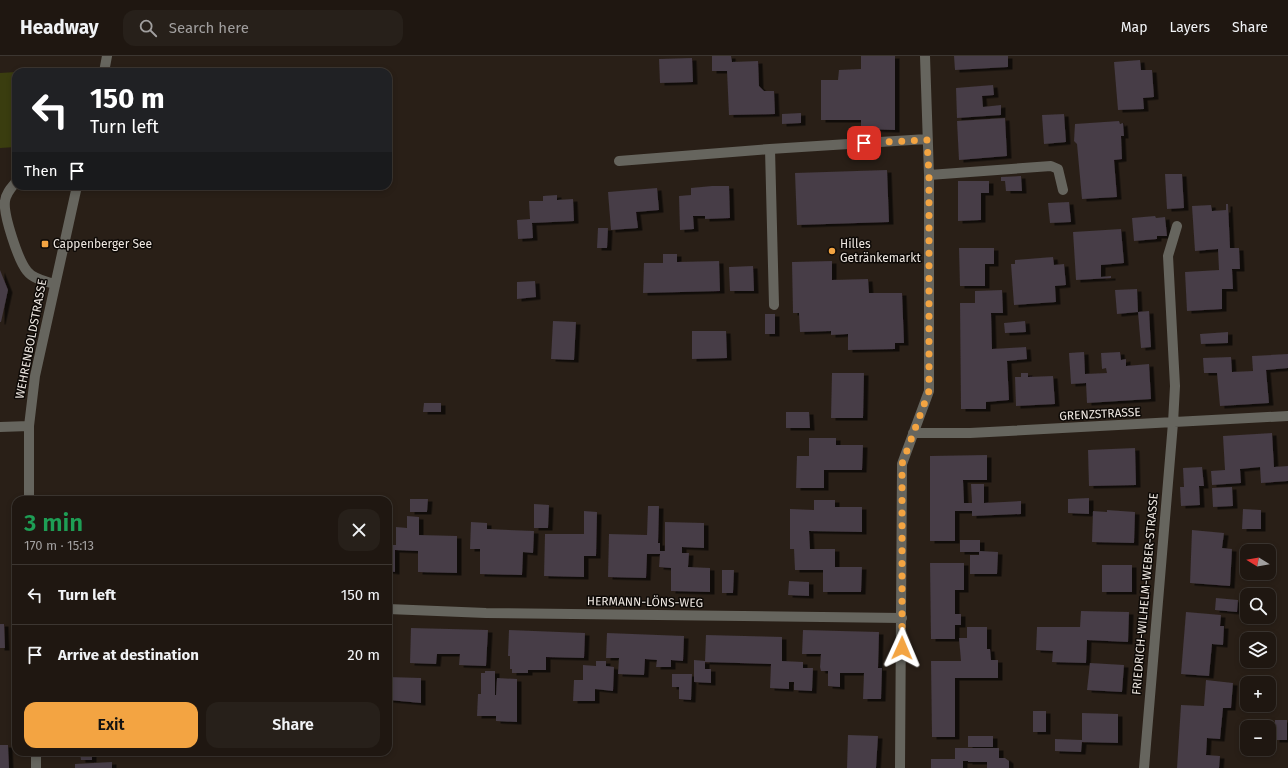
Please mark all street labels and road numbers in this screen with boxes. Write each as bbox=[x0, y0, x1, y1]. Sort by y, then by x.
street label: WEHRENBOLDSTRASSE bbox=[13, 278, 49, 400]
street label: GRENZSTRASSE bbox=[1059, 405, 1141, 423]
street label: FRIEDRICH-WILHELM-WEBER-STRASSE bbox=[1129, 492, 1161, 696]
street label: HERMANN-LÖNS-WEG bbox=[587, 592, 703, 610]

